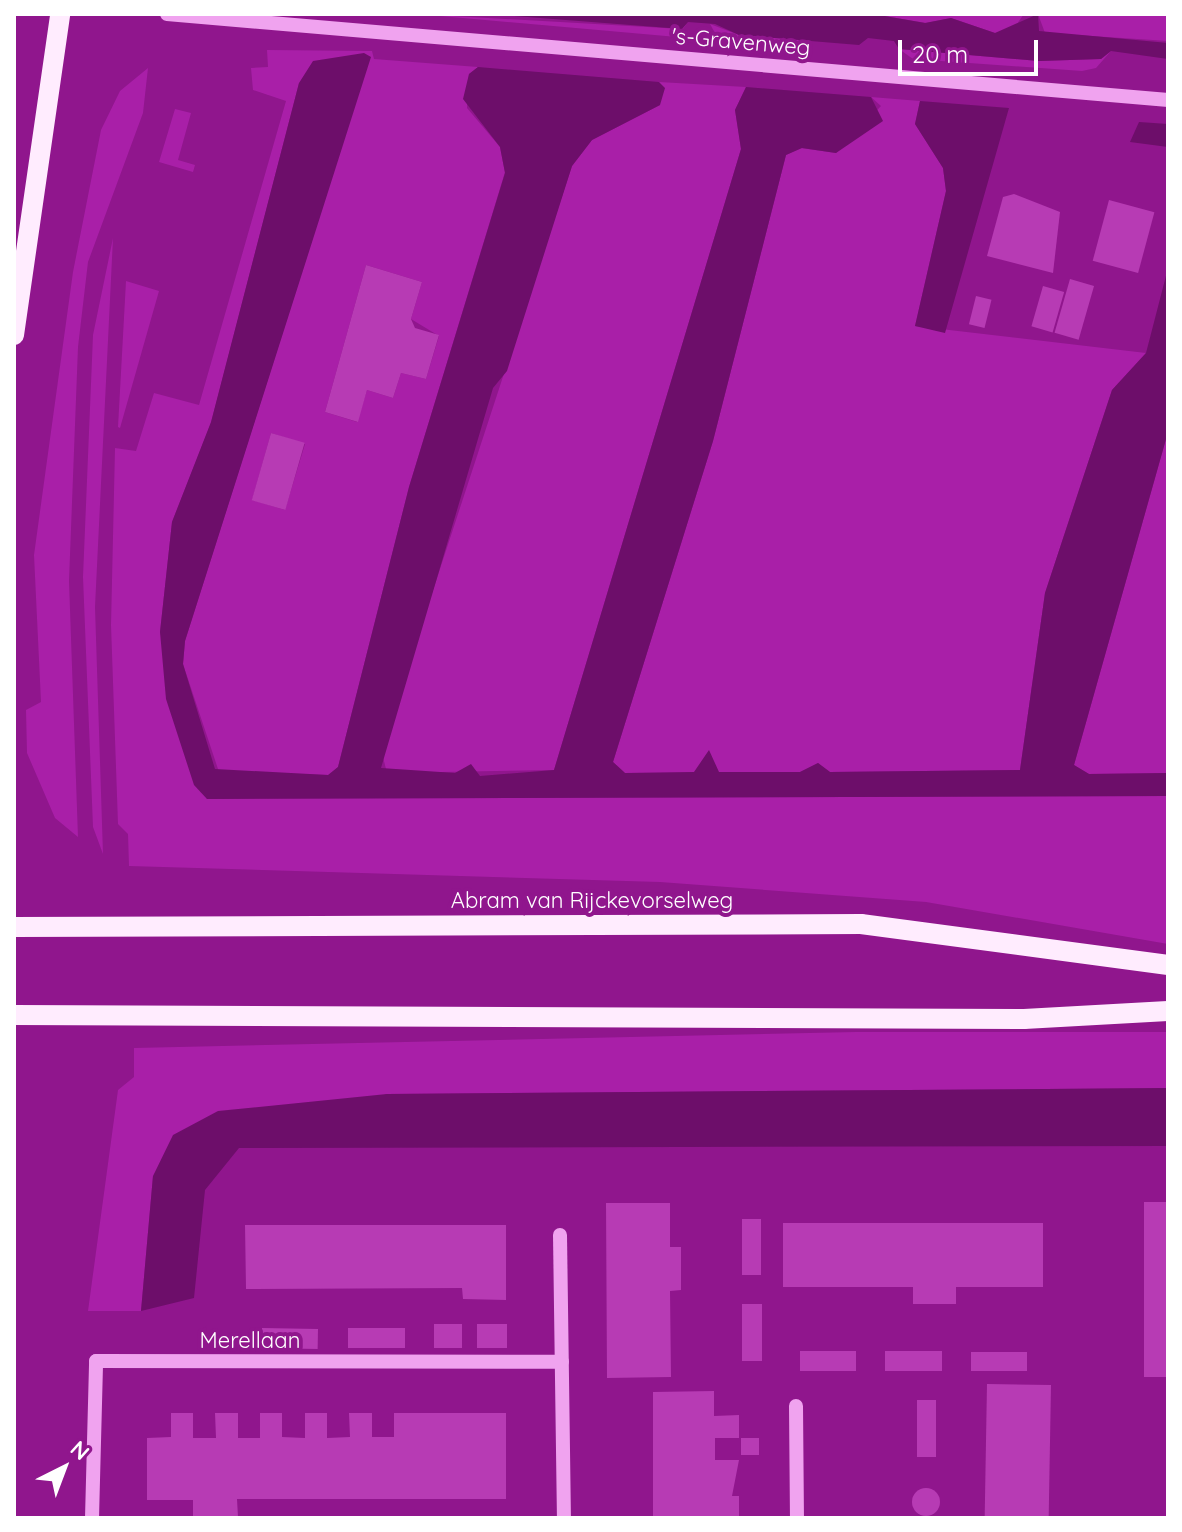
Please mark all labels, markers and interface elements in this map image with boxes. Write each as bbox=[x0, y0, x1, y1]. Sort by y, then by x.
street label: 's-Gravenweg bbox=[671, 23, 811, 61]
scale bar bbox=[902, 24, 1042, 74]
text: 20 m bbox=[912, 39, 968, 69]
street label: Abram van Rijckevorselweg bbox=[451, 888, 733, 914]
street label: Merellaan bbox=[200, 1328, 300, 1354]
north arrow bbox=[24, 1428, 104, 1508]
text: N bbox=[65, 1434, 95, 1466]

